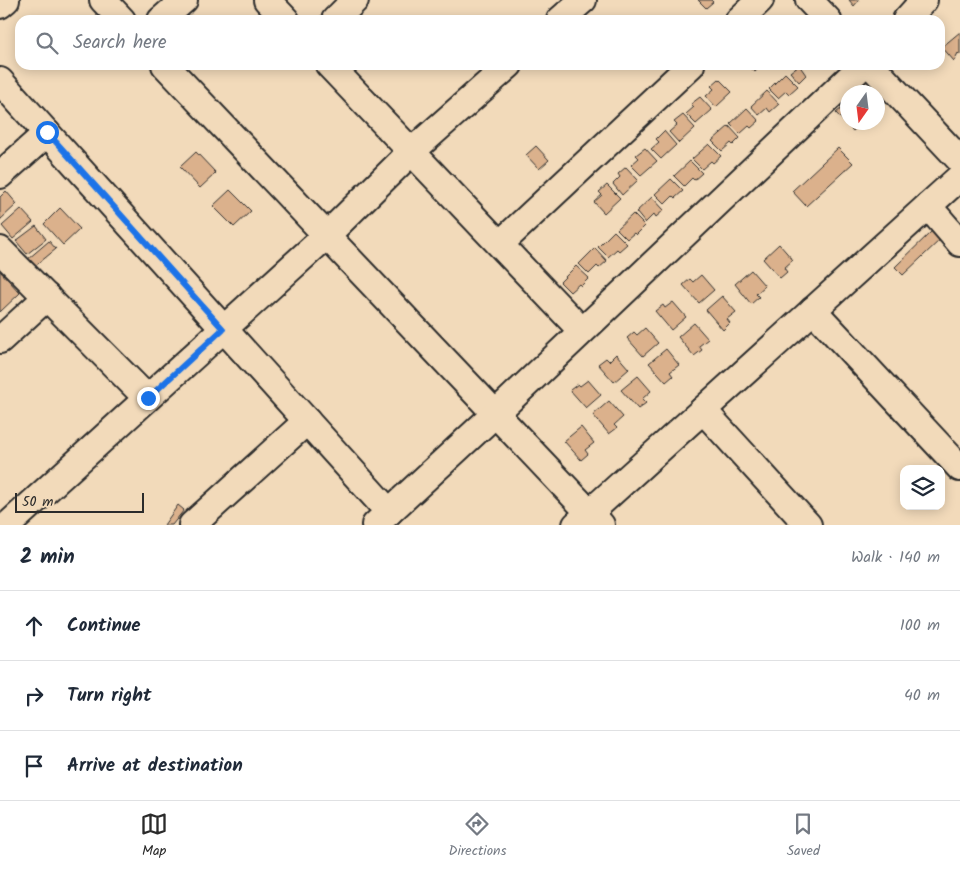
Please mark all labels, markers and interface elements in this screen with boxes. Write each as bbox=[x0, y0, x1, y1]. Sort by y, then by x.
search box bbox=[15, 15, 945, 70]
text: Search here bbox=[73, 28, 167, 58]
icon: search bbox=[33, 29, 61, 57]
north arrow bbox=[840, 85, 885, 130]
route start bbox=[36, 121, 59, 144]
route end bbox=[137, 387, 160, 410]
map controls bbox=[900, 465, 945, 510]
button: layers bbox=[900, 465, 945, 510]
scale bar bbox=[15, 490, 144, 513]
text: 50 m bbox=[22, 491, 53, 513]
text: 2 min bbox=[20, 541, 75, 574]
text: Walk · 140 m bbox=[851, 545, 940, 570]
text: Continue bbox=[67, 611, 140, 641]
icon: ahead bbox=[20, 612, 48, 640]
text: 100 m bbox=[900, 613, 940, 638]
text: Turn right bbox=[67, 681, 152, 711]
icon: right bbox=[20, 682, 48, 710]
text: 40 m bbox=[904, 683, 940, 708]
text: Arrive at destination bbox=[67, 751, 243, 781]
icon: arrive bbox=[20, 752, 48, 780]
tab: Map bbox=[140, 810, 168, 862]
tab: Directions bbox=[448, 810, 506, 862]
tab: Saved bbox=[787, 810, 820, 862]

